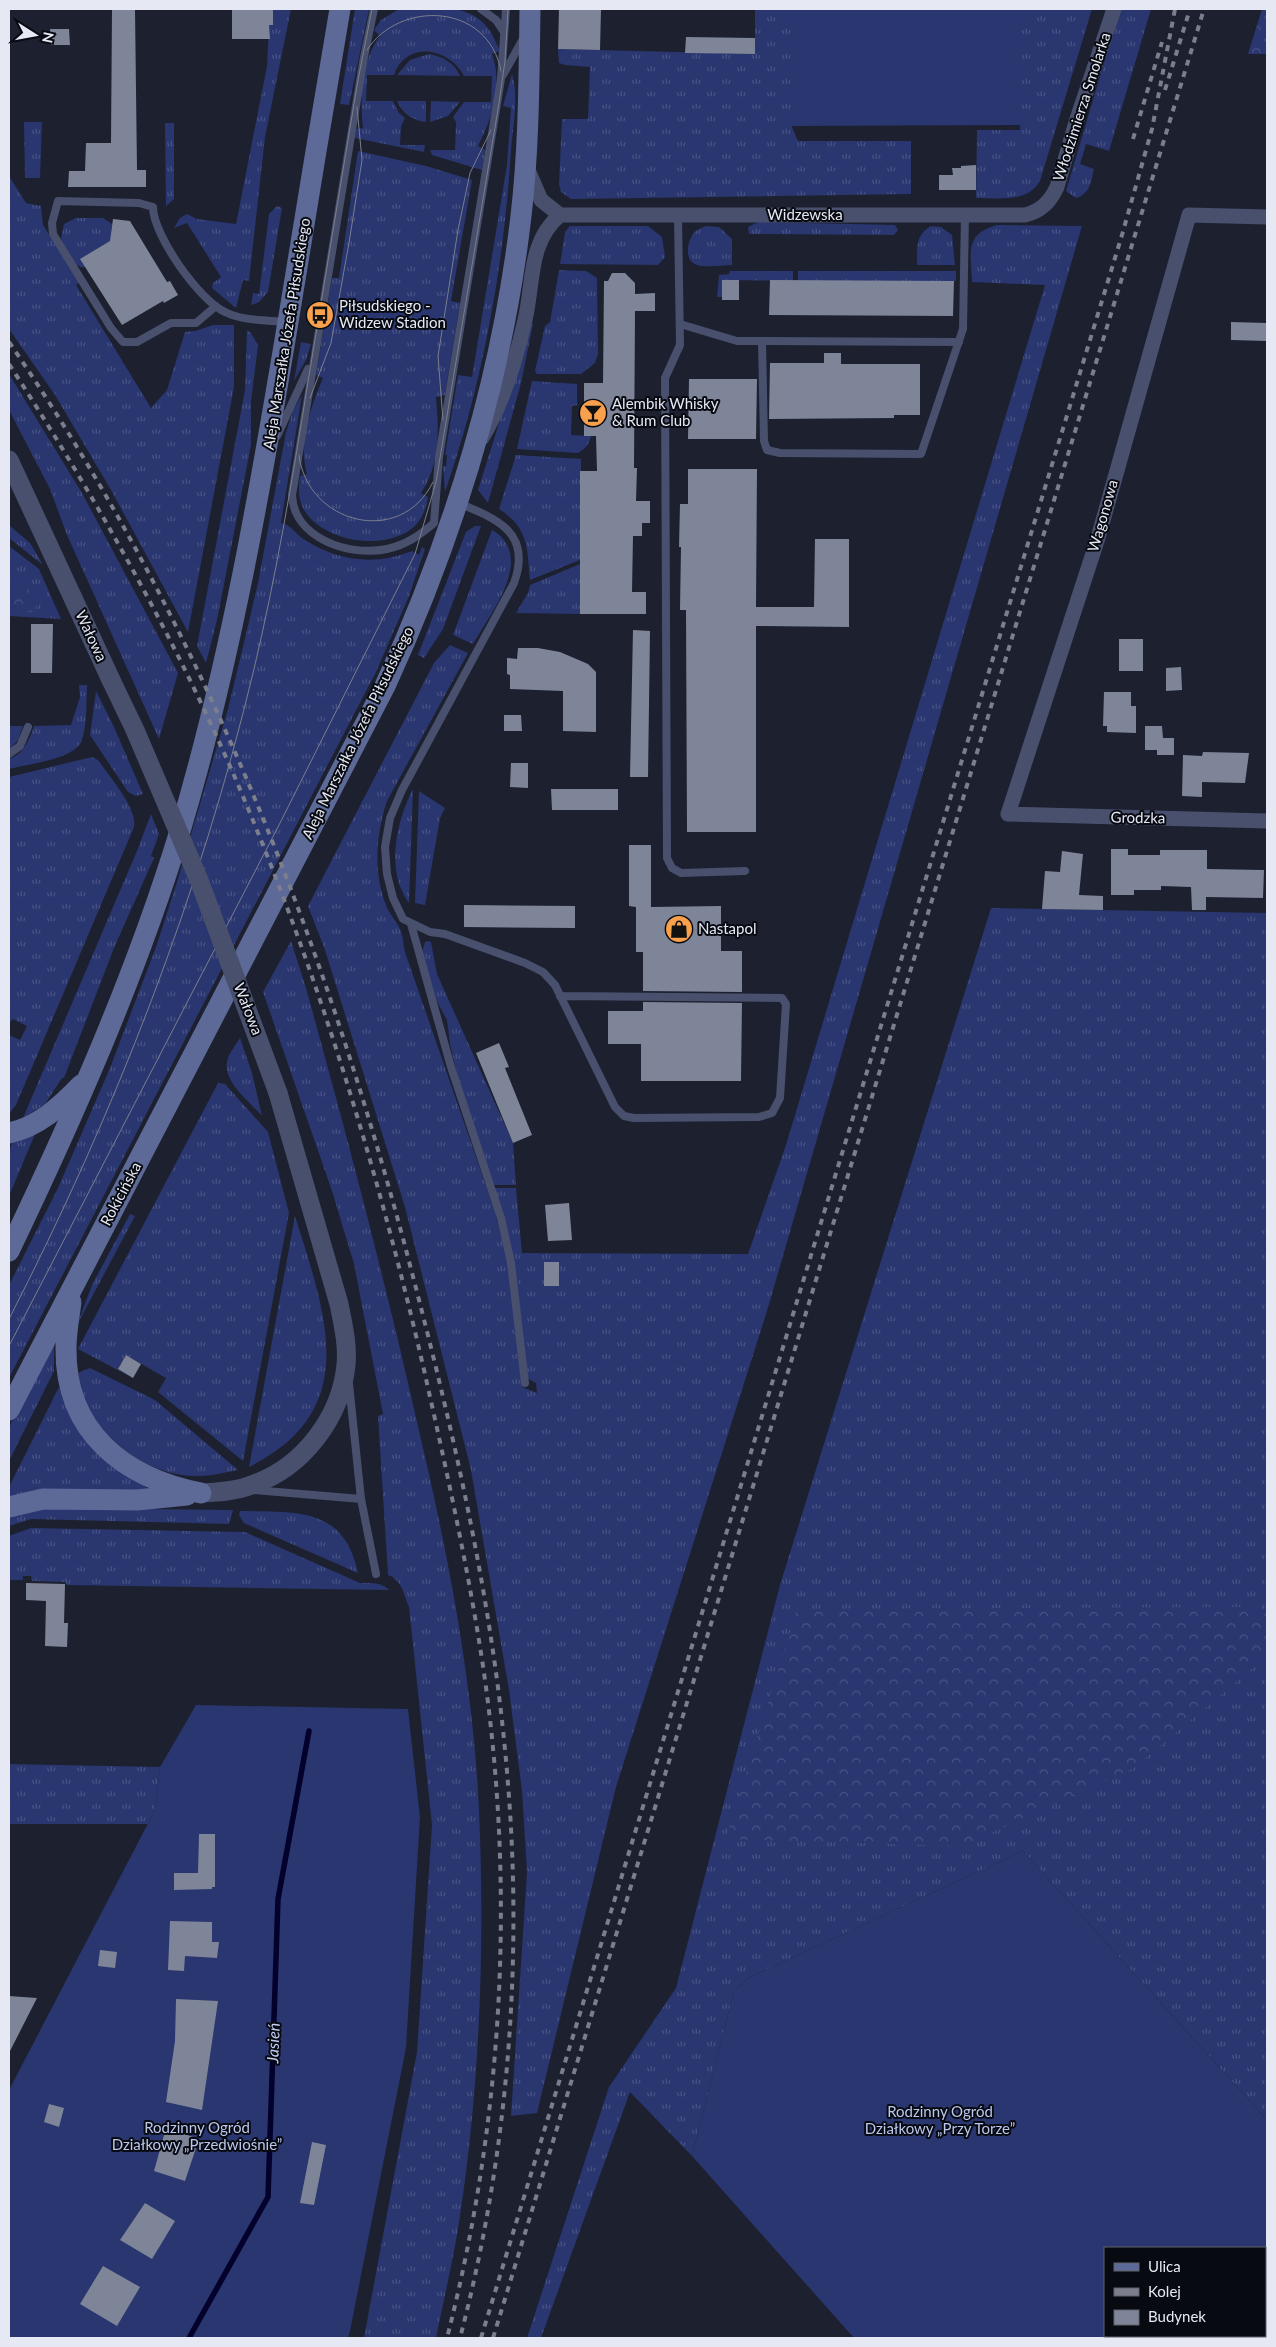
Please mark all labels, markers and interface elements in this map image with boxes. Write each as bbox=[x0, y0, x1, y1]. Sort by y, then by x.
north arrow bbox=[10, 10, 60, 60]
street label: Włodzimierza Smolarka bbox=[1049, 30, 1114, 183]
text: N bbox=[39, 31, 58, 44]
street label: Widzewska bbox=[767, 205, 843, 223]
street label: Aleja Marszałka Józefa Piłsudskiego bbox=[259, 217, 313, 451]
place label: Piłsudskiego - Widzew Stadion bbox=[339, 296, 446, 331]
bus stop icon: Piłsudskiego - Widzew Stadion bbox=[305, 300, 335, 330]
place label: Alembik Whisky & Rum Club bbox=[612, 394, 719, 429]
bar icon: Alembik Whisky & Rum Club bbox=[578, 398, 608, 428]
street label: Wagonowa bbox=[1083, 478, 1121, 554]
street label: Wałowa bbox=[72, 607, 112, 664]
street label: Aleja Marszałka Józefa Piłsudskiego bbox=[298, 623, 417, 842]
street label: Grodzka bbox=[1110, 808, 1166, 826]
shop icon: Nastapol bbox=[664, 914, 694, 944]
place label: Nastapol bbox=[698, 919, 756, 937]
street label: Wałowa bbox=[231, 980, 267, 1037]
street label: Rokicińska bbox=[96, 1159, 144, 1228]
water label: Jasień bbox=[262, 2022, 283, 2065]
park label: Rodzinny Ogród Działkowy „Przy Torze” bbox=[865, 2102, 1015, 2137]
park label: Rodzinny Ogród Działkowy „Przedwiośnie” bbox=[112, 2118, 282, 2153]
legend bbox=[1104, 2247, 1266, 2337]
text: Ulica bbox=[1148, 2257, 1181, 2275]
text: Kolej bbox=[1148, 2282, 1181, 2300]
text: Budynek bbox=[1148, 2307, 1206, 2325]

